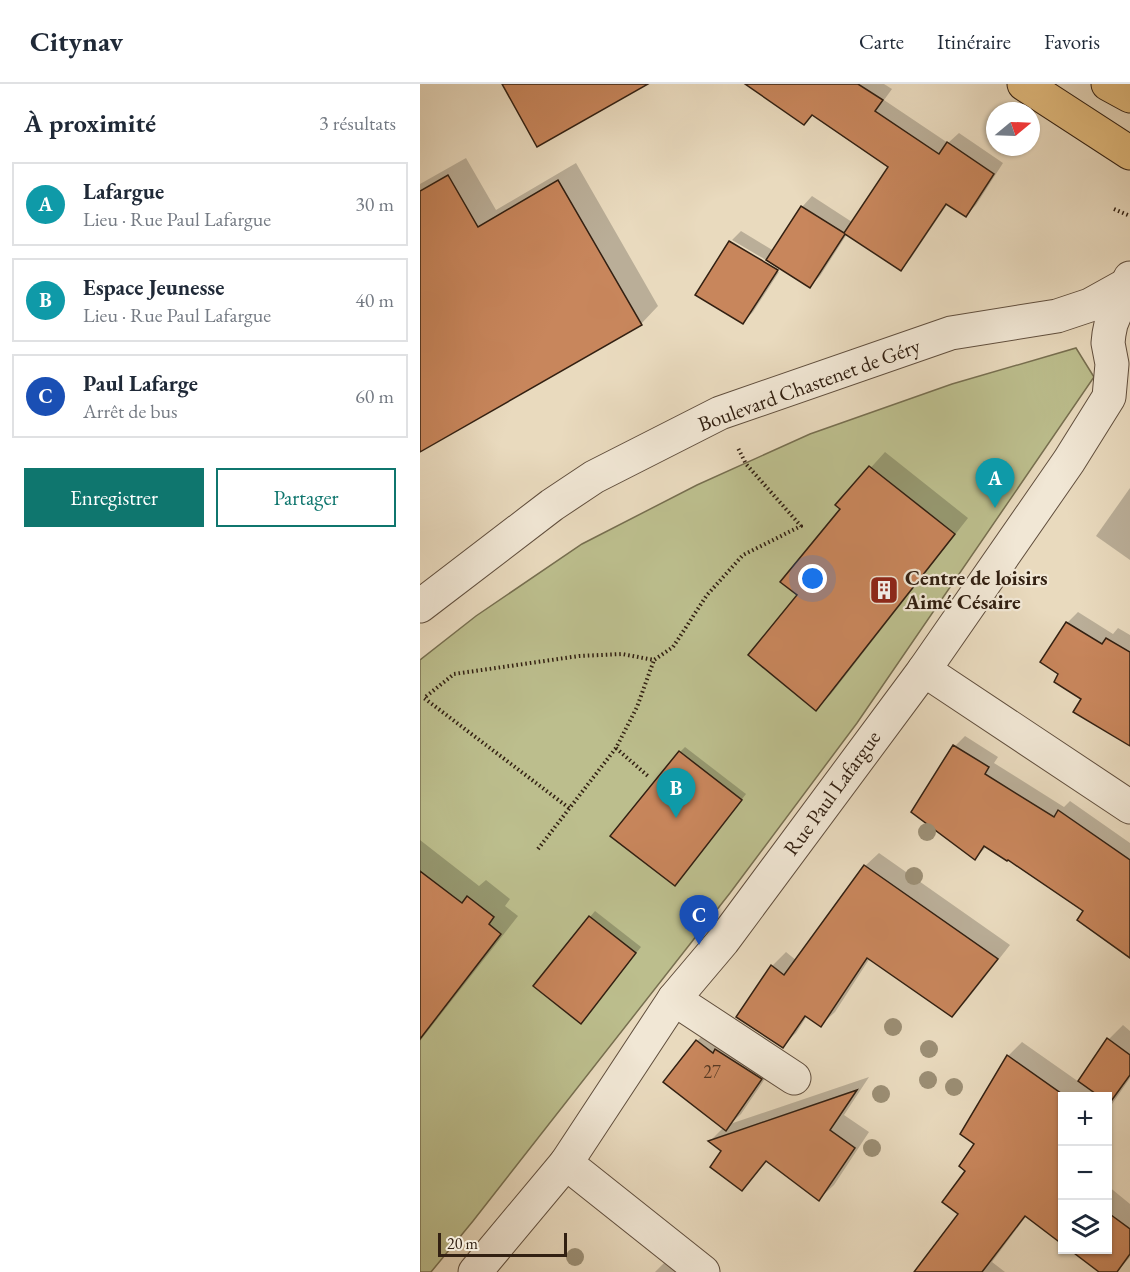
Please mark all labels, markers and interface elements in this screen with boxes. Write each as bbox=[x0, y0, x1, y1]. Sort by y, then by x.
text: Citynav bbox=[30, 23, 123, 59]
text: Carte bbox=[859, 28, 904, 55]
text: Itinéraire bbox=[937, 28, 1011, 55]
text: Favoris bbox=[1044, 28, 1100, 55]
north arrow bbox=[986, 102, 1040, 156]
text: À proximité bbox=[24, 106, 156, 140]
text: 3 résultats bbox=[319, 110, 396, 136]
text: Lafargue bbox=[83, 177, 164, 206]
text: A bbox=[38, 191, 53, 217]
text: 30 m bbox=[355, 191, 394, 217]
text: Lieu · Rue Paul Lafargue bbox=[83, 206, 271, 232]
text: Espace Jeunesse bbox=[83, 273, 224, 302]
text: B bbox=[39, 287, 52, 313]
text: 40 m bbox=[355, 287, 394, 313]
text: Lieu · Rue Paul Lafargue bbox=[83, 302, 271, 328]
street label: Boulevard Chastenet de Géry bbox=[694, 331, 924, 437]
text: Paul Lafarge bbox=[83, 369, 198, 398]
text: C bbox=[38, 383, 53, 409]
text: 60 m bbox=[355, 383, 394, 409]
text: Arrêt de bus bbox=[83, 398, 178, 424]
pin: A bbox=[976, 458, 1014, 508]
button: Enregistrer bbox=[24, 468, 204, 527]
button: Partager bbox=[216, 468, 396, 527]
your location bbox=[798, 564, 827, 593]
place label: Centre de loisirs Aimé Césaire bbox=[904, 564, 1048, 615]
building icon: Centre de loisirs Aimé Césaire bbox=[868, 574, 900, 606]
street label: Rue Paul Lafargue bbox=[777, 725, 886, 861]
pin: B bbox=[656, 768, 696, 818]
pin: C bbox=[680, 896, 718, 945]
house number: 27 bbox=[703, 1060, 721, 1083]
map controls bbox=[1058, 1092, 1112, 1254]
button: + bbox=[1058, 1092, 1112, 1146]
button: − bbox=[1058, 1146, 1112, 1200]
button: layers bbox=[1058, 1200, 1112, 1254]
scale bar bbox=[438, 1230, 567, 1258]
text: 20 m bbox=[447, 1233, 478, 1254]

